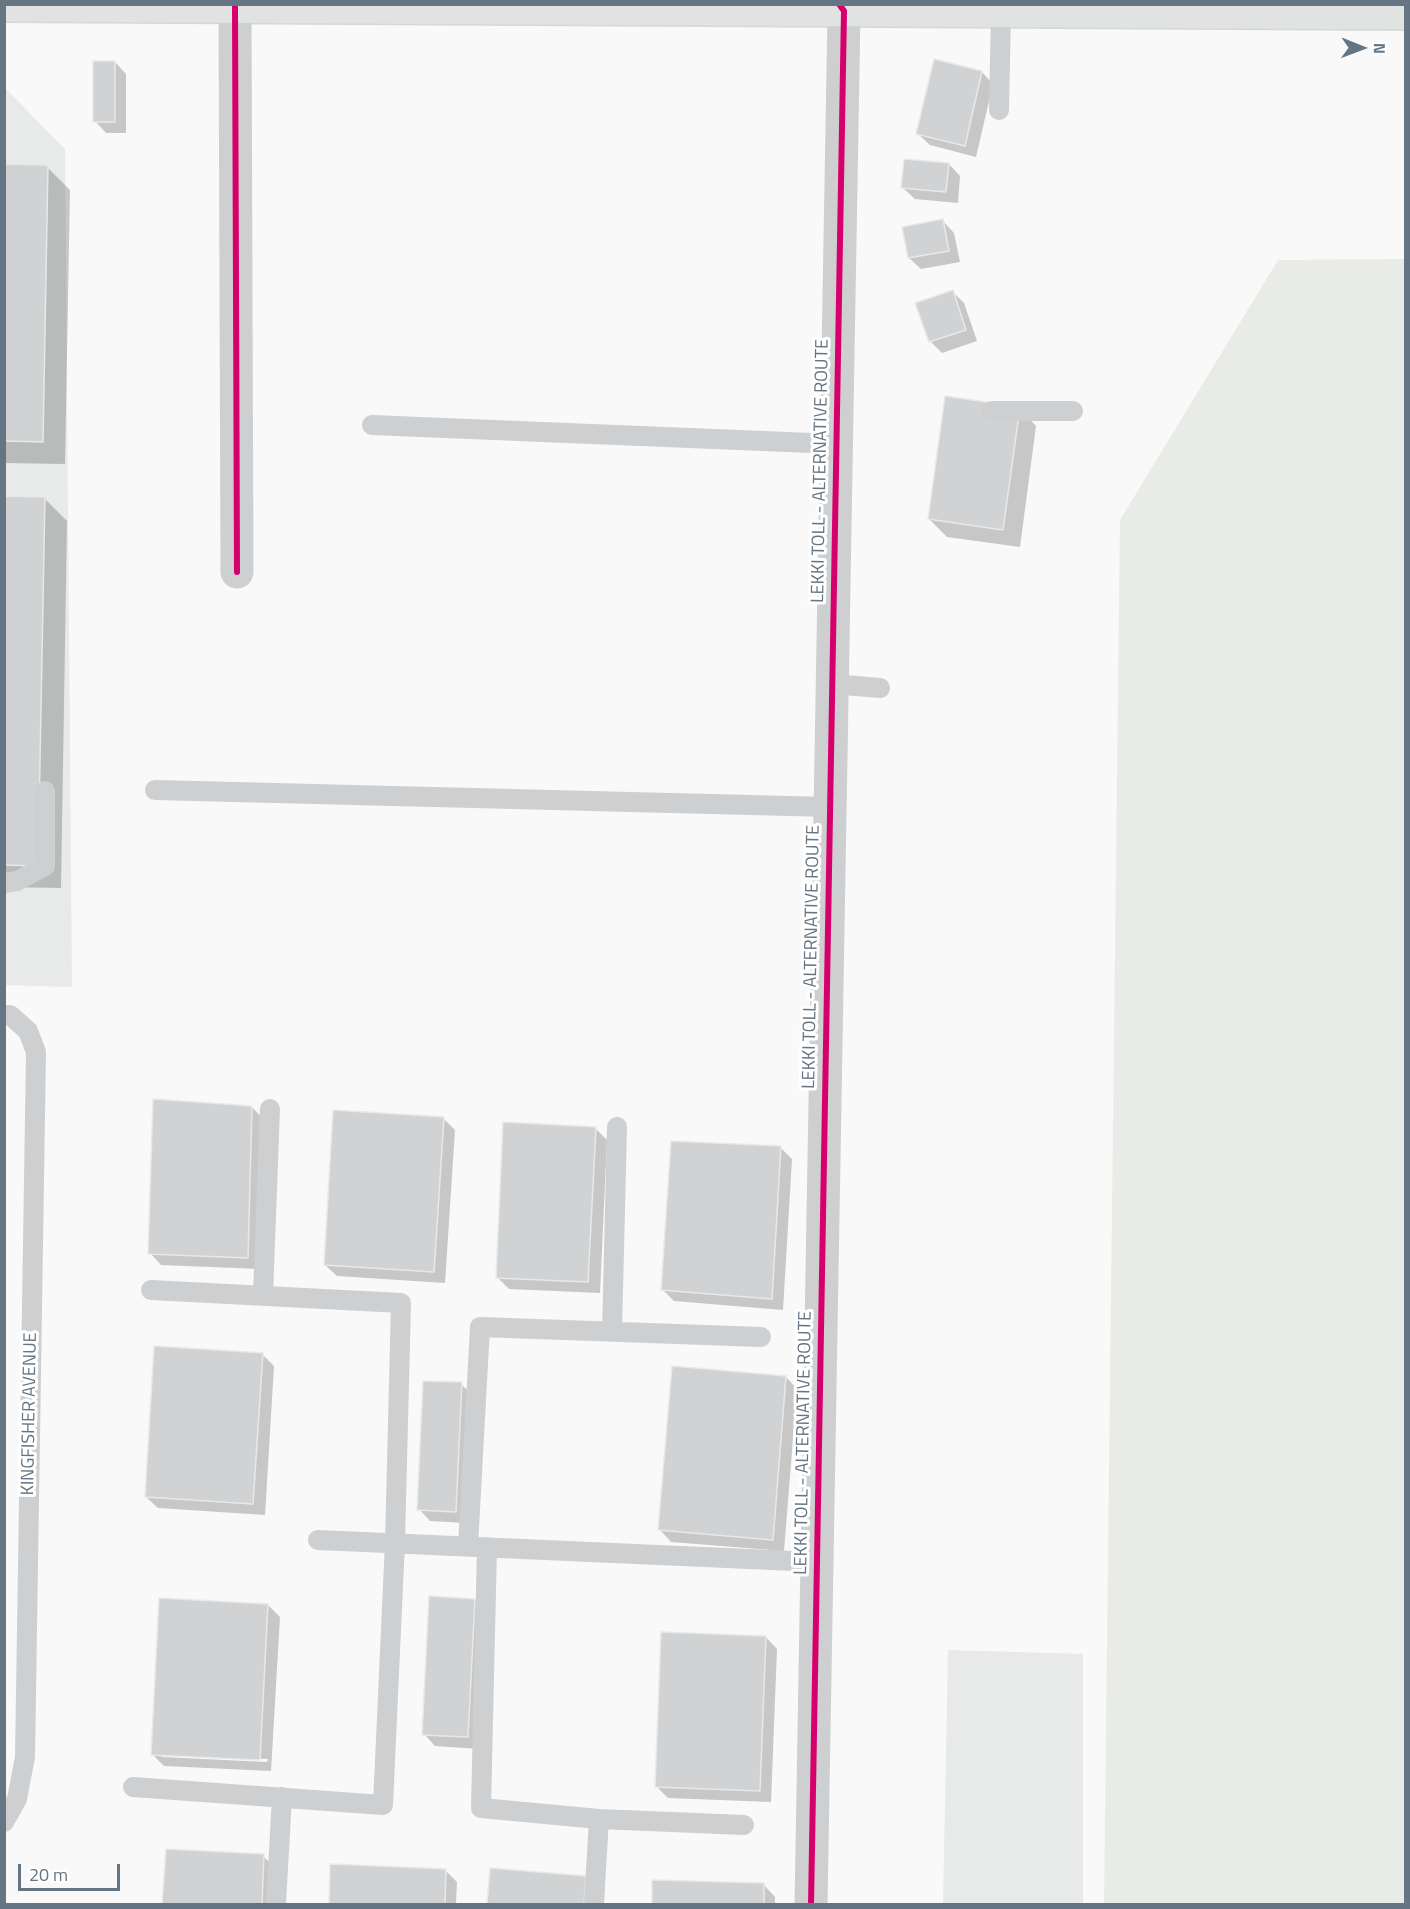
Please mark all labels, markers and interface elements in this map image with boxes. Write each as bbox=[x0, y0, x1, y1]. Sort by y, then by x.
north arrow bbox=[1332, 18, 1392, 78]
text: N bbox=[1368, 43, 1392, 54]
street label: LEKKI TOLL - ALTERNATIVE ROUTE bbox=[808, 339, 834, 603]
street label: LEKKI TOLL - ALTERNATIVE ROUTE bbox=[799, 825, 825, 1089]
street label: LEKKI TOLL - ALTERNATIVE ROUTE bbox=[791, 1311, 817, 1575]
street label: KINGFISHER AVENUE bbox=[18, 1332, 42, 1496]
scale bar bbox=[21, 1852, 123, 1890]
text: 20 m bbox=[29, 1861, 68, 1888]

